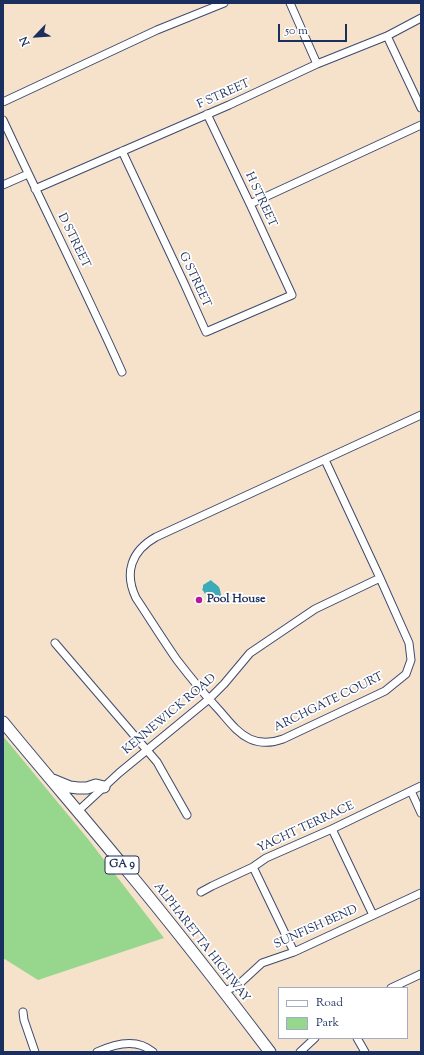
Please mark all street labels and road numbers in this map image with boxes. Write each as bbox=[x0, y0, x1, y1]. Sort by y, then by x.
street label: F STREET bbox=[195, 77, 253, 113]
street label: H STREET bbox=[241, 170, 279, 230]
street label: D STREET bbox=[54, 211, 92, 271]
street label: G STREET bbox=[175, 250, 213, 310]
street label: ARCHGATE COURT bbox=[272, 670, 386, 736]
street label: KENNEWICK ROAD bbox=[120, 672, 220, 758]
street label: YACHT TERRACE bbox=[255, 799, 357, 857]
road number: GA 9 bbox=[105, 856, 139, 874]
street label: ALPHARETTA HIGHWAY bbox=[150, 880, 252, 1006]
street label: SUNFISH BEND bbox=[272, 903, 360, 953]

